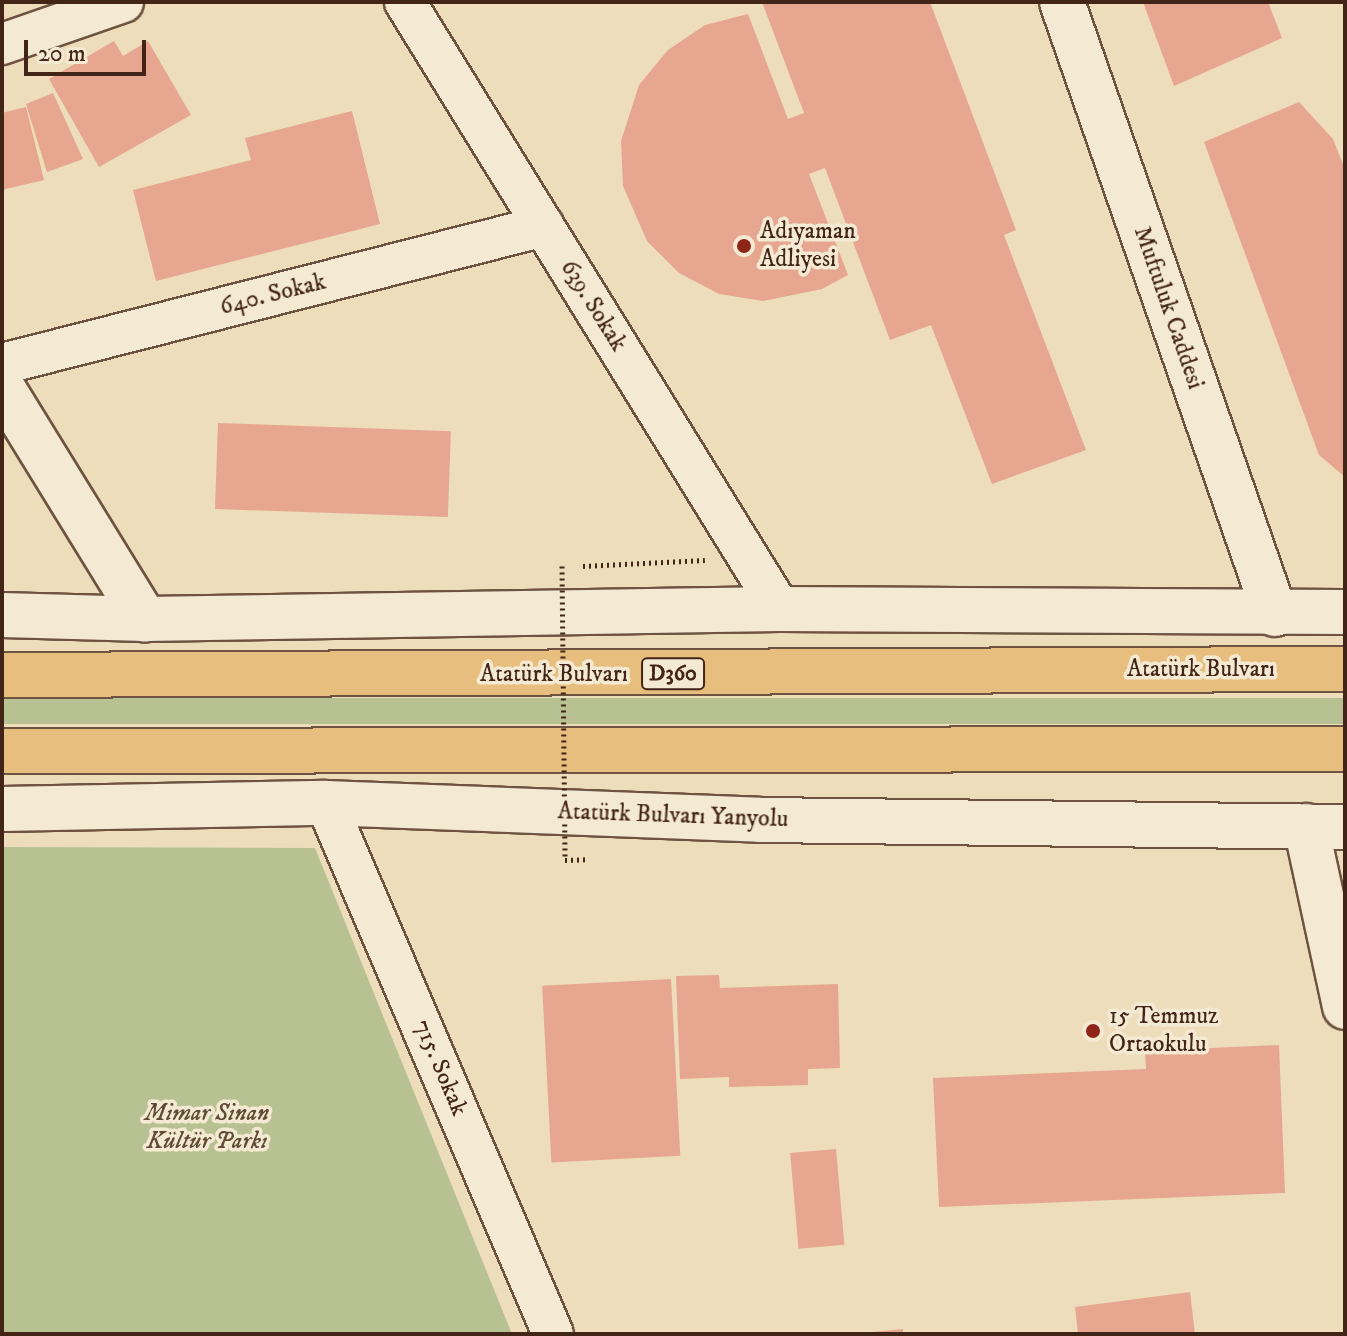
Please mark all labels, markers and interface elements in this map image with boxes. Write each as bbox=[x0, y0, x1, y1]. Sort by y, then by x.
scale bar bbox=[28, 24, 150, 74]
text: 20 m bbox=[38, 39, 86, 69]
place label: Adıyaman Adliyesi bbox=[760, 218, 856, 274]
street label: Muftuluk Caddesi bbox=[1127, 223, 1209, 393]
marker: Adıyaman Adliyesi bbox=[735, 237, 753, 255]
street label: 639. Sokak bbox=[554, 255, 632, 357]
street label: 640. Sokak bbox=[217, 268, 329, 322]
road number: D360 bbox=[641, 656, 705, 692]
street label: Atatürk Bulvarı bbox=[1127, 656, 1275, 684]
street label: Atatürk Bulvarı bbox=[480, 661, 628, 689]
street label: Atatürk Bulvarı Yanyolu bbox=[557, 798, 789, 834]
place label: 15 Temmuz Ortaokulu bbox=[1109, 1003, 1218, 1059]
street label: 715. Sokak bbox=[407, 1016, 473, 1120]
marker: 15 Temmuz Ortaokulu bbox=[1084, 1022, 1102, 1040]
park label: Mimar Sinan Kültür Parkı bbox=[145, 1100, 269, 1156]

